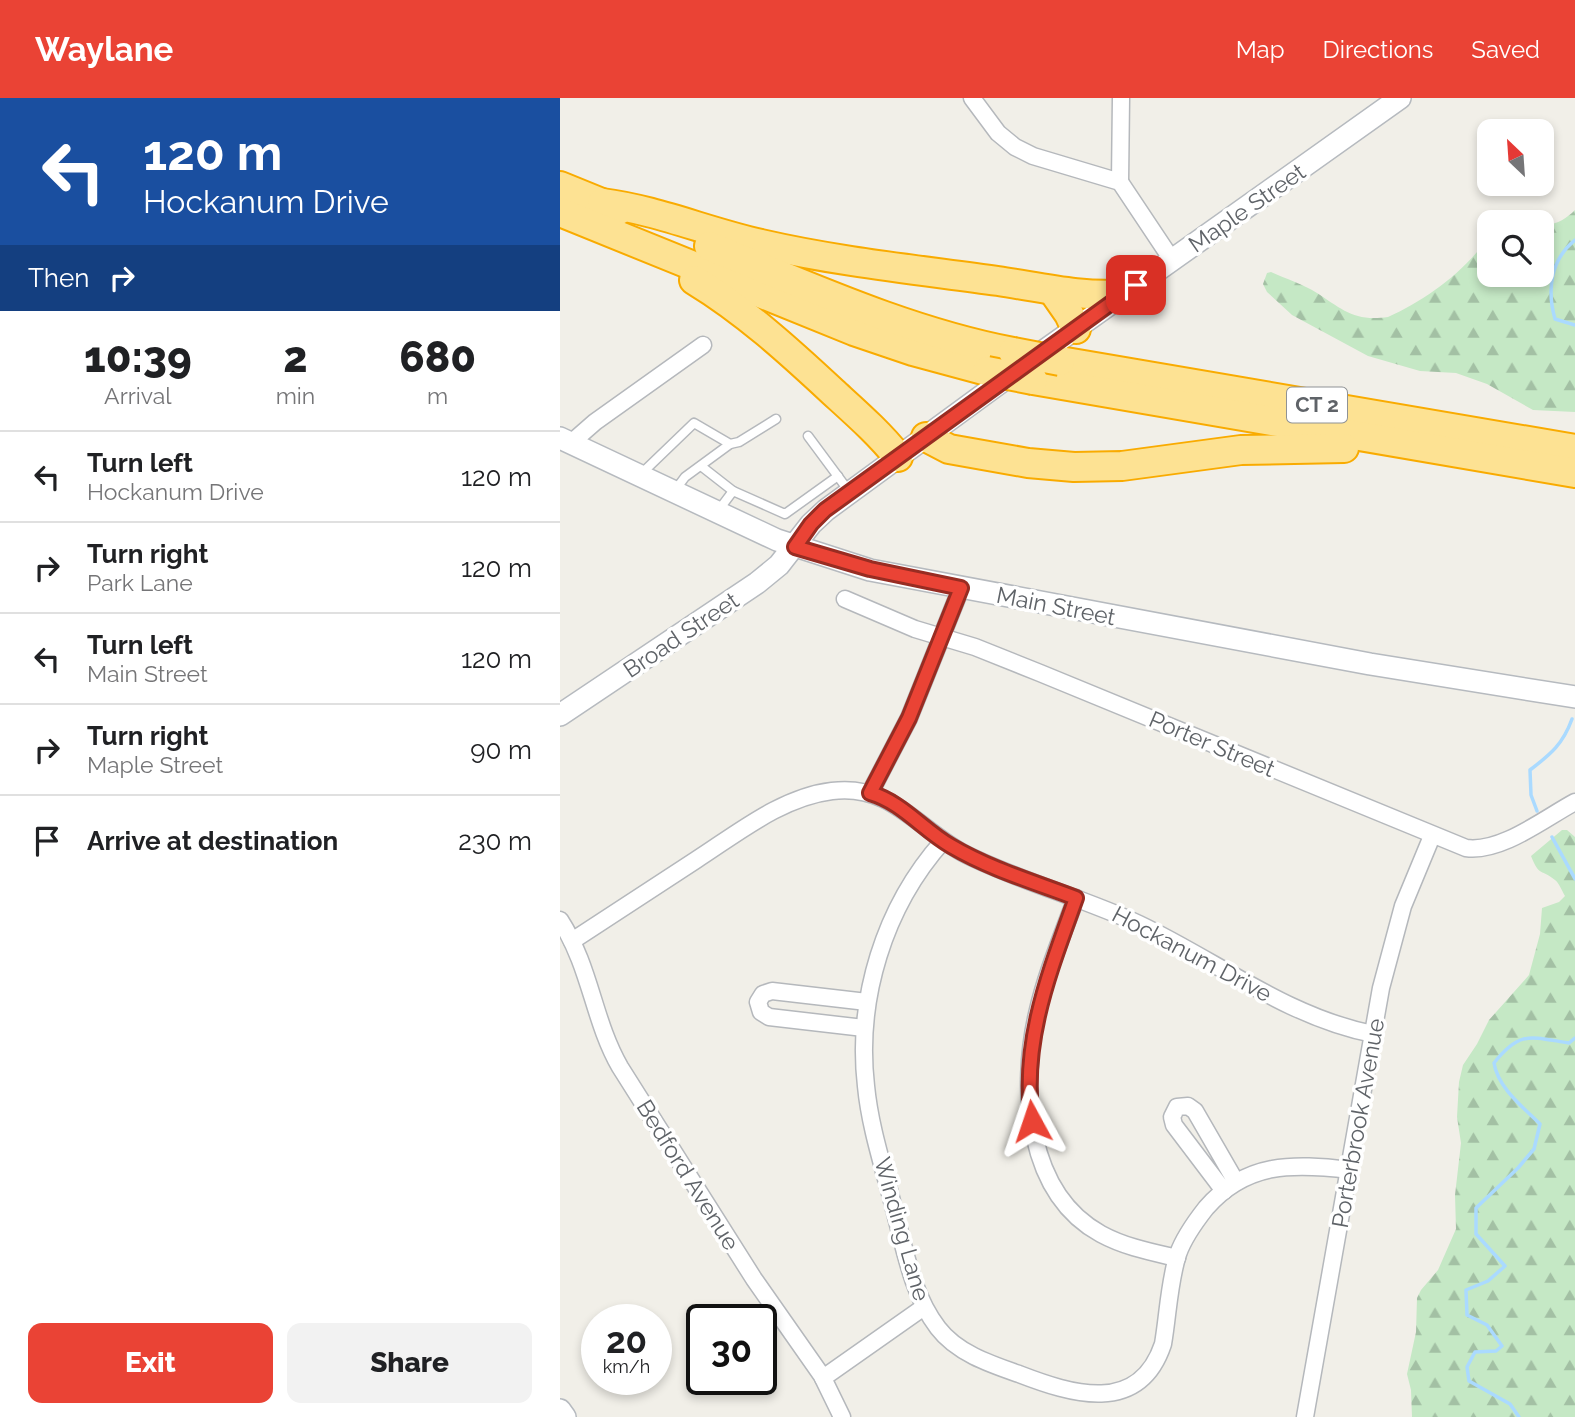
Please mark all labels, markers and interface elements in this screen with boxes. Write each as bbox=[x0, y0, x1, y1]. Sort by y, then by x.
text: Waylane bbox=[35, 30, 173, 69]
text: Map bbox=[1236, 35, 1285, 64]
text: Directions bbox=[1323, 35, 1433, 64]
text: Saved bbox=[1471, 35, 1540, 64]
north arrow bbox=[1477, 119, 1554, 196]
map controls bbox=[1477, 119, 1554, 287]
text: 120 m bbox=[143, 124, 282, 181]
icon: left bbox=[28, 126, 119, 217]
street label: Maple Street bbox=[1183, 157, 1310, 258]
text: Hockanum Drive bbox=[143, 183, 389, 220]
button: search bbox=[1477, 210, 1554, 287]
pin bbox=[1106, 255, 1166, 315]
icon: right bbox=[103, 259, 141, 297]
text: Then bbox=[28, 263, 89, 293]
icon: arrive bbox=[1117, 266, 1155, 304]
text: 10:39 bbox=[84, 333, 192, 382]
text: 2 bbox=[283, 333, 308, 382]
text: 680 bbox=[399, 333, 476, 382]
text: Arrival bbox=[104, 382, 172, 409]
text: min bbox=[276, 382, 315, 409]
text: m bbox=[427, 382, 448, 409]
road number: CT 2 bbox=[1287, 388, 1347, 422]
text: Turn left bbox=[87, 448, 193, 478]
icon: left bbox=[28, 458, 66, 496]
text: 120 m bbox=[461, 462, 532, 492]
text: Hockanum Drive bbox=[87, 478, 264, 505]
text: Turn right bbox=[87, 539, 208, 569]
icon: right bbox=[28, 549, 66, 587]
text: 120 m bbox=[461, 553, 532, 583]
text: Park Lane bbox=[87, 569, 193, 596]
street label: Main Street bbox=[994, 581, 1118, 630]
street label: Broad Street bbox=[618, 586, 744, 683]
text: Turn left bbox=[87, 630, 193, 660]
icon: left bbox=[28, 640, 66, 678]
text: 120 m bbox=[461, 644, 532, 674]
text: Main Street bbox=[87, 660, 208, 687]
street label: Porter Street bbox=[1145, 705, 1279, 782]
text: Turn right bbox=[87, 721, 208, 751]
icon: right bbox=[28, 731, 66, 769]
text: 90 m bbox=[470, 735, 532, 765]
text: Maple Street bbox=[87, 751, 223, 778]
icon: arrive bbox=[28, 822, 66, 860]
text: Arrive at destination bbox=[87, 826, 338, 856]
text: 230 m bbox=[458, 826, 532, 856]
street label: Hockanum Drive bbox=[1108, 900, 1277, 1007]
street label: Porterbrook Avenue bbox=[1326, 1016, 1389, 1230]
position arrow bbox=[995, 1084, 1069, 1158]
street label: Bedford Avenue bbox=[631, 1095, 745, 1255]
street label: Winding Lane bbox=[869, 1154, 936, 1304]
speed limit sign: 30 bbox=[686, 1304, 777, 1395]
text: 20 bbox=[606, 1320, 647, 1361]
button: Exit bbox=[28, 1323, 273, 1403]
button: Share bbox=[287, 1323, 532, 1403]
text: km/h bbox=[603, 1356, 650, 1377]

